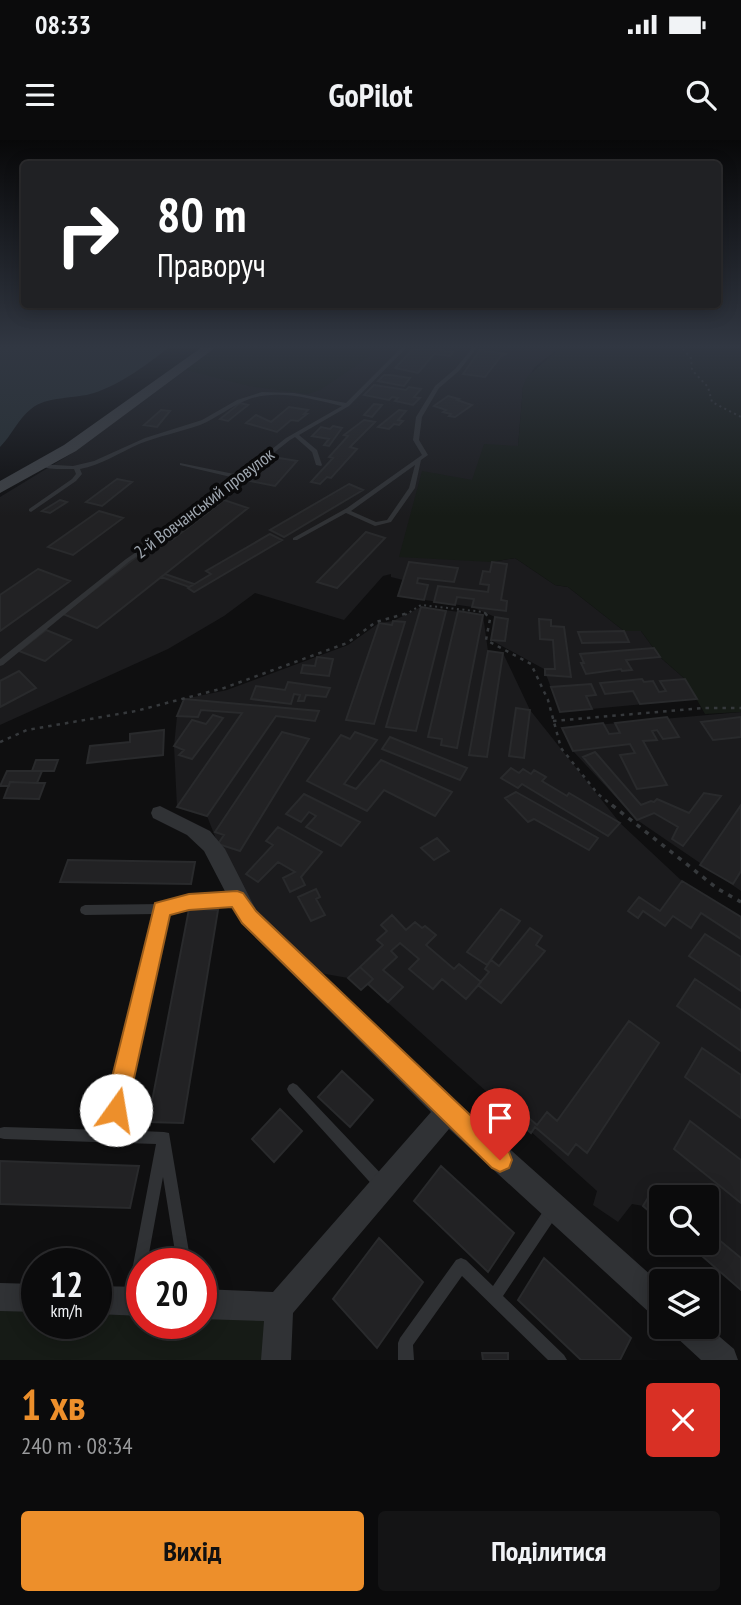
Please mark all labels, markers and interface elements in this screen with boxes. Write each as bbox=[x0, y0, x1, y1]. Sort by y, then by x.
text: 08:33 bbox=[35, 8, 91, 41]
text: GoPilot bbox=[328, 74, 413, 116]
icon: menu bbox=[21, 76, 59, 114]
icon: search bbox=[682, 76, 720, 114]
text: 80 m bbox=[157, 182, 246, 246]
icon: right bbox=[42, 189, 133, 280]
text: Праворуч bbox=[157, 244, 266, 286]
street label: 2-й Вовчанський провулок bbox=[129, 443, 279, 563]
position arrow bbox=[79, 1073, 153, 1147]
pin bbox=[470, 1088, 530, 1160]
icon: arrive bbox=[481, 1099, 519, 1137]
map controls bbox=[649, 1185, 719, 1339]
button: search bbox=[649, 1185, 719, 1255]
speed limit sign: 20 bbox=[126, 1248, 217, 1339]
text: 12 bbox=[50, 1261, 83, 1307]
button: layers bbox=[649, 1269, 719, 1339]
text: km/h bbox=[51, 1299, 82, 1322]
text: 1 хв bbox=[21, 1377, 86, 1432]
button: close bbox=[646, 1383, 720, 1457]
text: 240 m · 08:34 bbox=[21, 1431, 133, 1460]
button: Вихід bbox=[21, 1511, 364, 1591]
button: Поділитися bbox=[378, 1511, 720, 1591]

